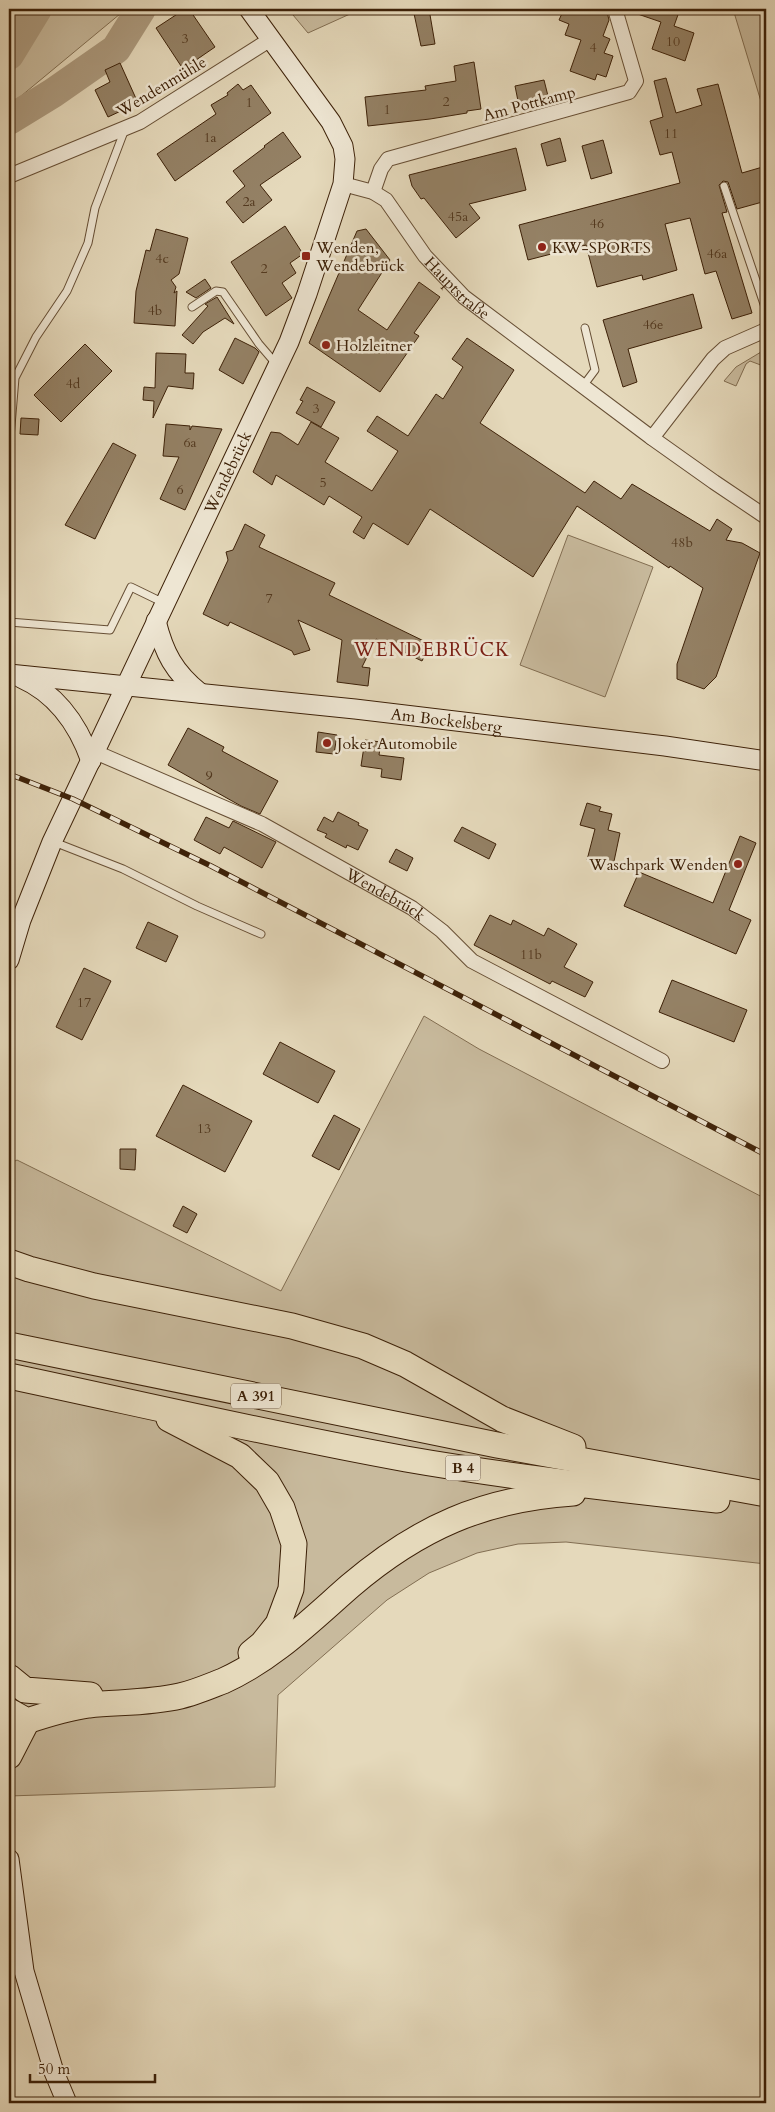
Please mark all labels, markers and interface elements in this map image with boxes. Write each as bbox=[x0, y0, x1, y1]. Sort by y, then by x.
house number: 3 bbox=[181, 29, 189, 48]
house number: 10 bbox=[666, 32, 680, 51]
house number: 4 bbox=[589, 38, 597, 57]
street label: Wendenmühle bbox=[112, 51, 211, 123]
street label: Am Pottkamp bbox=[481, 81, 578, 127]
house number: 2 bbox=[442, 92, 450, 111]
house number: 1 bbox=[245, 93, 253, 112]
house number: 1 bbox=[383, 100, 391, 119]
house number: 11 bbox=[664, 124, 678, 143]
house number: 1a bbox=[203, 128, 217, 147]
house number: 2a bbox=[242, 192, 256, 211]
house number: 45a bbox=[448, 207, 468, 226]
house number: 46 bbox=[590, 214, 604, 233]
place label: Wenden, Wendebrück bbox=[315, 237, 405, 277]
place label: KW-SPORTS bbox=[552, 237, 651, 259]
marker: KW-SPORTS bbox=[536, 241, 548, 253]
house number: 46a bbox=[707, 244, 727, 263]
house number: 4c bbox=[155, 249, 169, 268]
marker: Wenden, Wendebrück bbox=[300, 250, 312, 262]
street label: Hauptstraße bbox=[419, 252, 494, 325]
house number: 2 bbox=[260, 259, 268, 278]
house number: 4b bbox=[148, 301, 162, 320]
house number: 46e bbox=[643, 315, 663, 334]
place label: Holzleitner bbox=[336, 335, 412, 357]
marker: Holzleitner bbox=[320, 339, 332, 351]
house number: 4d bbox=[66, 374, 81, 393]
house number: 3 bbox=[312, 399, 320, 418]
street label: Wendebrück bbox=[199, 427, 257, 518]
house number: 6a bbox=[183, 433, 197, 452]
house number: 5 bbox=[319, 473, 327, 492]
house number: 6 bbox=[176, 480, 184, 499]
house number: 48b bbox=[671, 533, 693, 552]
house number: 7 bbox=[265, 589, 273, 608]
district label: WENDEBRÜCK bbox=[353, 637, 510, 663]
street label: Am Bockelsberg bbox=[390, 703, 503, 738]
place label: Joker Automobile bbox=[335, 733, 458, 755]
marker: Joker Automobile bbox=[321, 737, 333, 749]
house number: 9 bbox=[205, 766, 213, 785]
place label: Waschpark Wenden bbox=[588, 854, 728, 876]
marker: Waschpark Wenden bbox=[732, 858, 744, 870]
street label: Wendebrück bbox=[341, 863, 430, 927]
house number: 11b bbox=[520, 945, 542, 964]
house number: 17 bbox=[77, 993, 91, 1012]
house number: 13 bbox=[197, 1119, 211, 1138]
road number: A 391 bbox=[231, 1384, 281, 1408]
road number: B 4 bbox=[446, 1456, 480, 1480]
scale bar bbox=[30, 2052, 155, 2084]
text: 50 m bbox=[38, 2059, 70, 2079]

